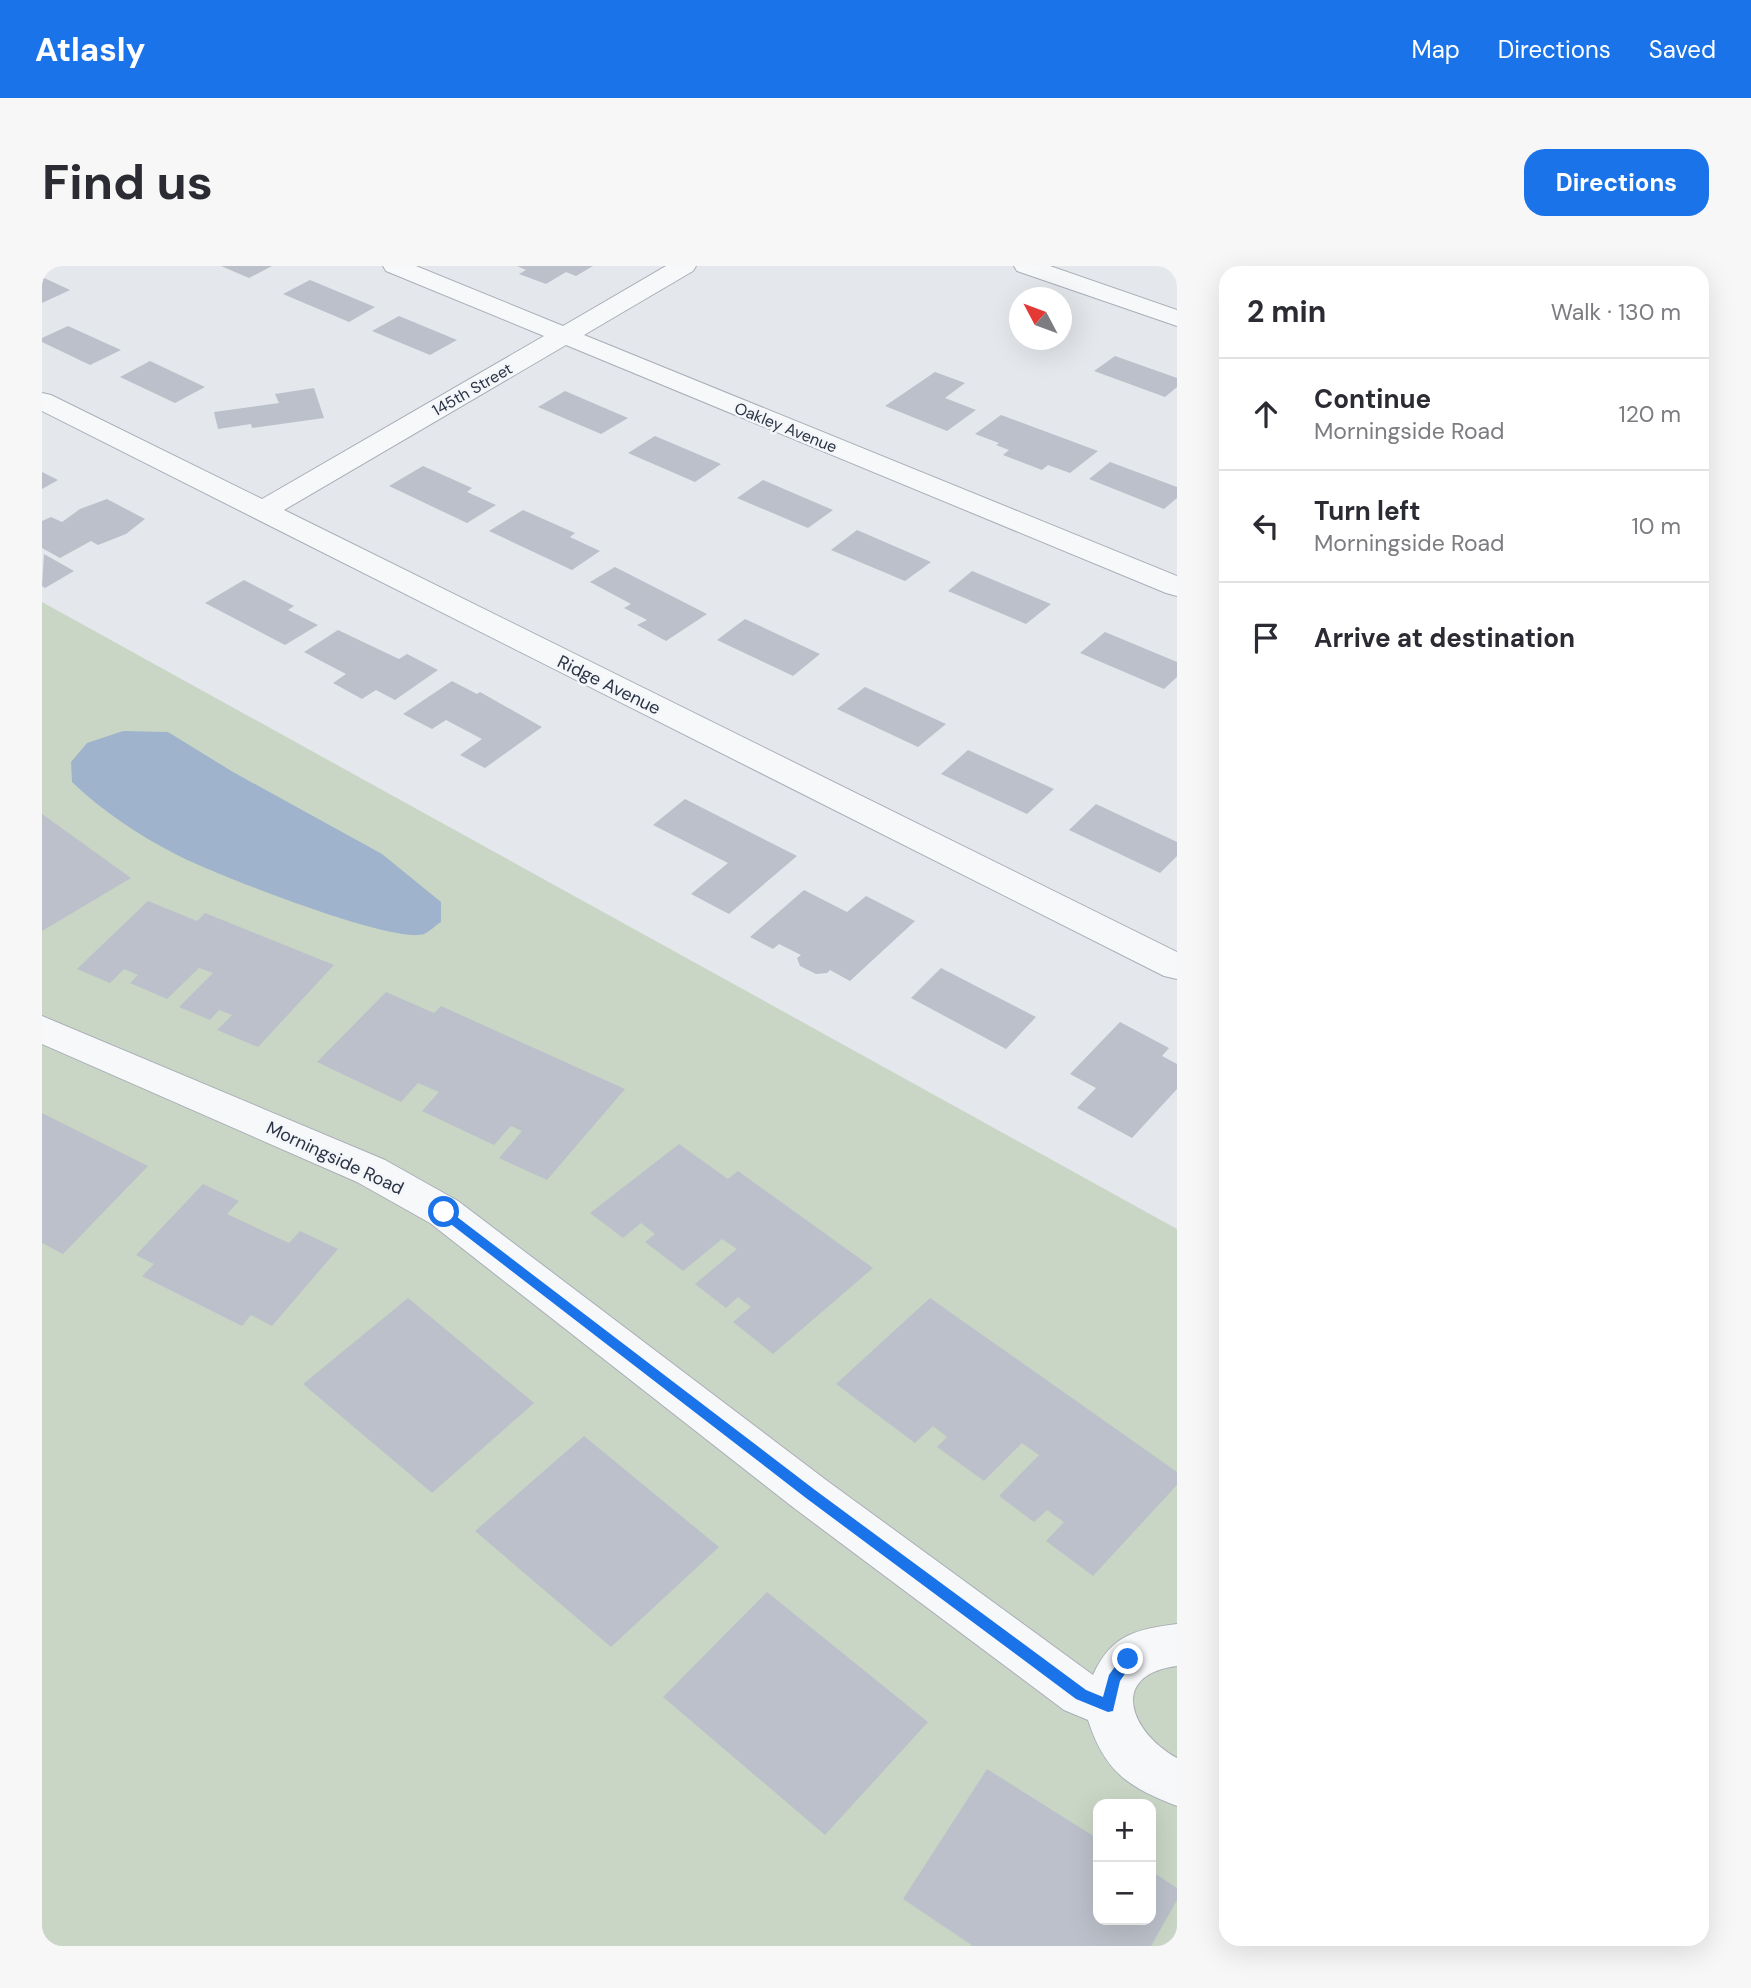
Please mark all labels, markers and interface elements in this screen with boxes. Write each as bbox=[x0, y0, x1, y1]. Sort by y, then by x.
text: Atlasly bbox=[35, 28, 145, 71]
text: Map bbox=[1412, 34, 1460, 65]
text: Directions bbox=[1498, 34, 1611, 65]
text: Saved bbox=[1649, 34, 1716, 65]
button: Directions bbox=[1524, 149, 1709, 216]
text: Find us bbox=[42, 150, 213, 214]
north arrow bbox=[1009, 287, 1072, 350]
text: 2 min bbox=[1247, 292, 1326, 331]
text: Walk · 130 m bbox=[1551, 297, 1681, 327]
street label: 145th Street bbox=[428, 358, 516, 421]
text: Continue bbox=[1314, 382, 1431, 416]
icon: ahead bbox=[1247, 395, 1285, 433]
street label: Oakley Avenue bbox=[731, 397, 840, 458]
text: 120 m bbox=[1618, 399, 1681, 429]
text: Morningside Road bbox=[1314, 416, 1504, 446]
text: Turn left bbox=[1314, 494, 1421, 528]
icon: left bbox=[1247, 507, 1285, 545]
text: 10 m bbox=[1631, 511, 1681, 541]
text: Morningside Road bbox=[1314, 528, 1504, 558]
icon: arrive bbox=[1247, 619, 1285, 657]
text: Arrive at destination bbox=[1314, 621, 1575, 655]
street label: Ridge Avenue bbox=[553, 650, 665, 720]
street label: Morningside Road bbox=[262, 1116, 408, 1200]
route start bbox=[428, 1196, 459, 1227]
route end bbox=[1112, 1643, 1143, 1674]
map controls bbox=[1093, 1799, 1156, 1925]
button: + bbox=[1093, 1799, 1156, 1862]
button: − bbox=[1093, 1862, 1156, 1925]

